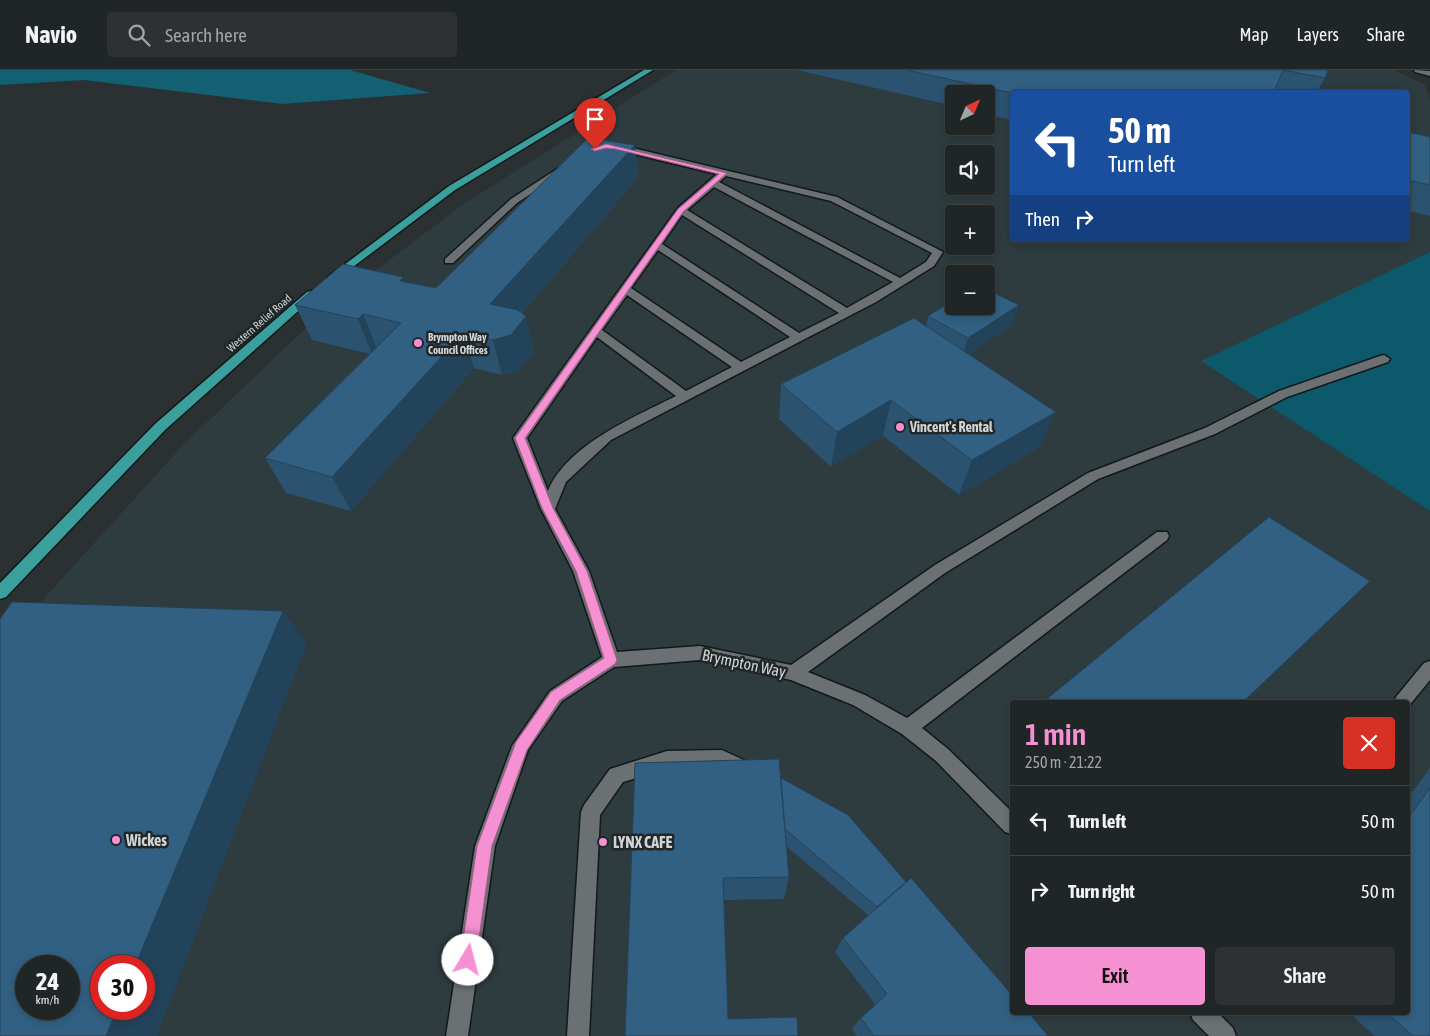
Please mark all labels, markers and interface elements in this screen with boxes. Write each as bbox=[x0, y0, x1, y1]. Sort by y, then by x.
search box bbox=[107, 12, 457, 57]
text: Navio bbox=[25, 21, 77, 48]
icon: search bbox=[125, 21, 153, 49]
text: Search here bbox=[165, 24, 247, 46]
text: Map bbox=[1239, 24, 1268, 45]
text: Layers bbox=[1296, 24, 1339, 45]
text: Share bbox=[1367, 24, 1405, 45]
north arrow bbox=[945, 85, 995, 135]
map controls bbox=[945, 85, 995, 315]
pin bbox=[574, 98, 616, 149]
icon: arrive bbox=[581, 105, 609, 133]
icon: left bbox=[1025, 110, 1090, 175]
text: 50 m bbox=[1108, 110, 1171, 150]
button: sound bbox=[945, 145, 995, 195]
text: Turn left bbox=[1108, 151, 1175, 177]
button: + bbox=[945, 205, 995, 255]
icon: right bbox=[1070, 205, 1098, 233]
text: Then bbox=[1025, 208, 1060, 230]
button: − bbox=[945, 265, 995, 315]
street label: Western Relief Road bbox=[224, 292, 294, 354]
place label: Brympton Way Council Offices bbox=[428, 331, 488, 356]
marker: Brympton Way Council Offices bbox=[412, 337, 424, 349]
place label: Vincent's Rental bbox=[909, 419, 993, 435]
marker: Vincent's Rental bbox=[894, 421, 906, 433]
street label: Brympton Way bbox=[700, 645, 788, 682]
text: 1 min bbox=[1025, 717, 1086, 751]
button: close bbox=[1343, 717, 1395, 769]
text: 250 m · 21:22 bbox=[1025, 753, 1102, 771]
icon: left bbox=[1025, 807, 1053, 835]
text: Turn left bbox=[1068, 810, 1126, 832]
text: 50 m bbox=[1361, 810, 1395, 832]
place label: Wickes bbox=[125, 831, 167, 849]
place label: LYNX CAFE bbox=[613, 833, 673, 851]
marker: Wickes bbox=[110, 834, 122, 846]
marker: LYNX CAFE bbox=[597, 836, 609, 848]
icon: right bbox=[1025, 877, 1053, 905]
text: Turn right bbox=[1068, 880, 1135, 902]
text: 50 m bbox=[1361, 880, 1395, 902]
position arrow bbox=[441, 933, 493, 985]
button: Exit bbox=[1025, 947, 1205, 1005]
button: Share bbox=[1215, 947, 1395, 1005]
speed limit sign: 30 bbox=[90, 955, 155, 1020]
text: 24 bbox=[36, 967, 59, 995]
text: km/h bbox=[36, 993, 59, 1007]

